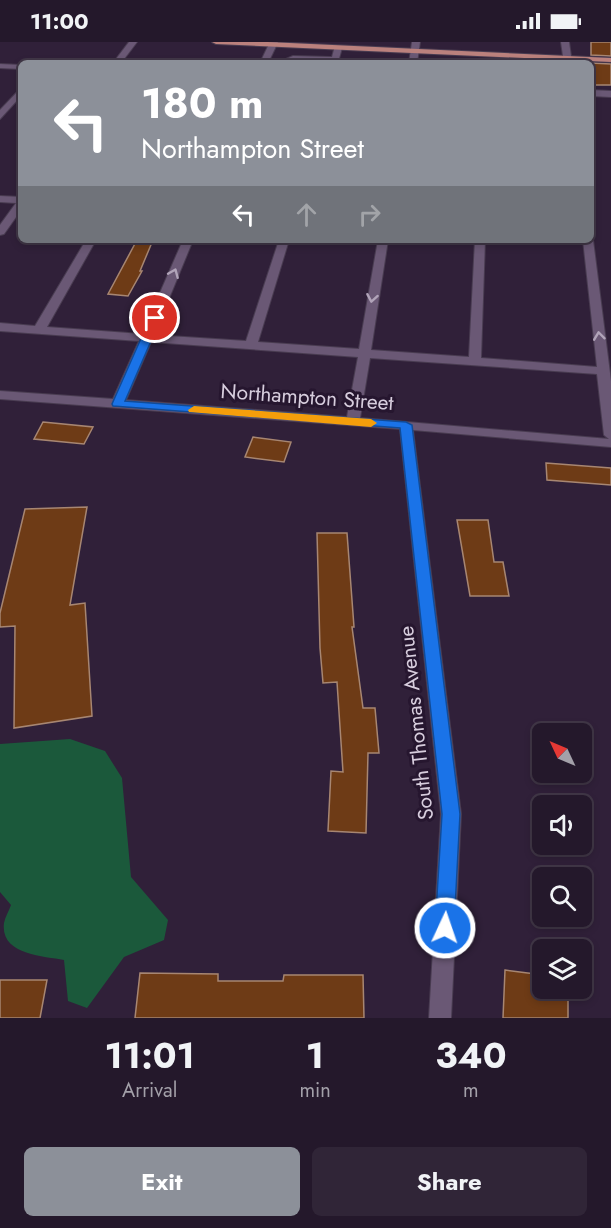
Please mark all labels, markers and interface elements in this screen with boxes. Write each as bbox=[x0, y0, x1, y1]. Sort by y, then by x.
text: 11:00 bbox=[30, 5, 89, 37]
text: 180 m bbox=[141, 73, 264, 134]
icon: left bbox=[42, 84, 120, 162]
text: Northampton Street bbox=[141, 129, 364, 168]
icon: left bbox=[227, 198, 260, 231]
icon: ahead bbox=[290, 198, 323, 231]
icon: right bbox=[353, 198, 386, 231]
one-way arrow bbox=[167, 268, 179, 279]
pin bbox=[129, 292, 180, 343]
one-way arrow bbox=[367, 293, 379, 302]
icon: arrive bbox=[138, 301, 171, 334]
one-way arrow bbox=[593, 331, 606, 340]
street label: Northampton Street bbox=[219, 376, 395, 418]
street label: South Thomas Avenue bbox=[391, 624, 441, 822]
north arrow bbox=[532, 723, 592, 783]
map controls bbox=[532, 723, 592, 999]
button: sound bbox=[532, 795, 592, 855]
button: search bbox=[532, 867, 592, 927]
position arrow bbox=[413, 896, 477, 960]
button: layers bbox=[532, 939, 592, 999]
text: 11:01 bbox=[104, 1029, 195, 1081]
text: 1 bbox=[306, 1029, 324, 1081]
text: 340 bbox=[435, 1029, 507, 1081]
text: Arrival bbox=[122, 1076, 177, 1105]
text: min bbox=[299, 1076, 331, 1105]
text: m bbox=[463, 1076, 479, 1105]
button: Exit bbox=[24, 1147, 300, 1216]
button: Share bbox=[312, 1147, 587, 1216]

